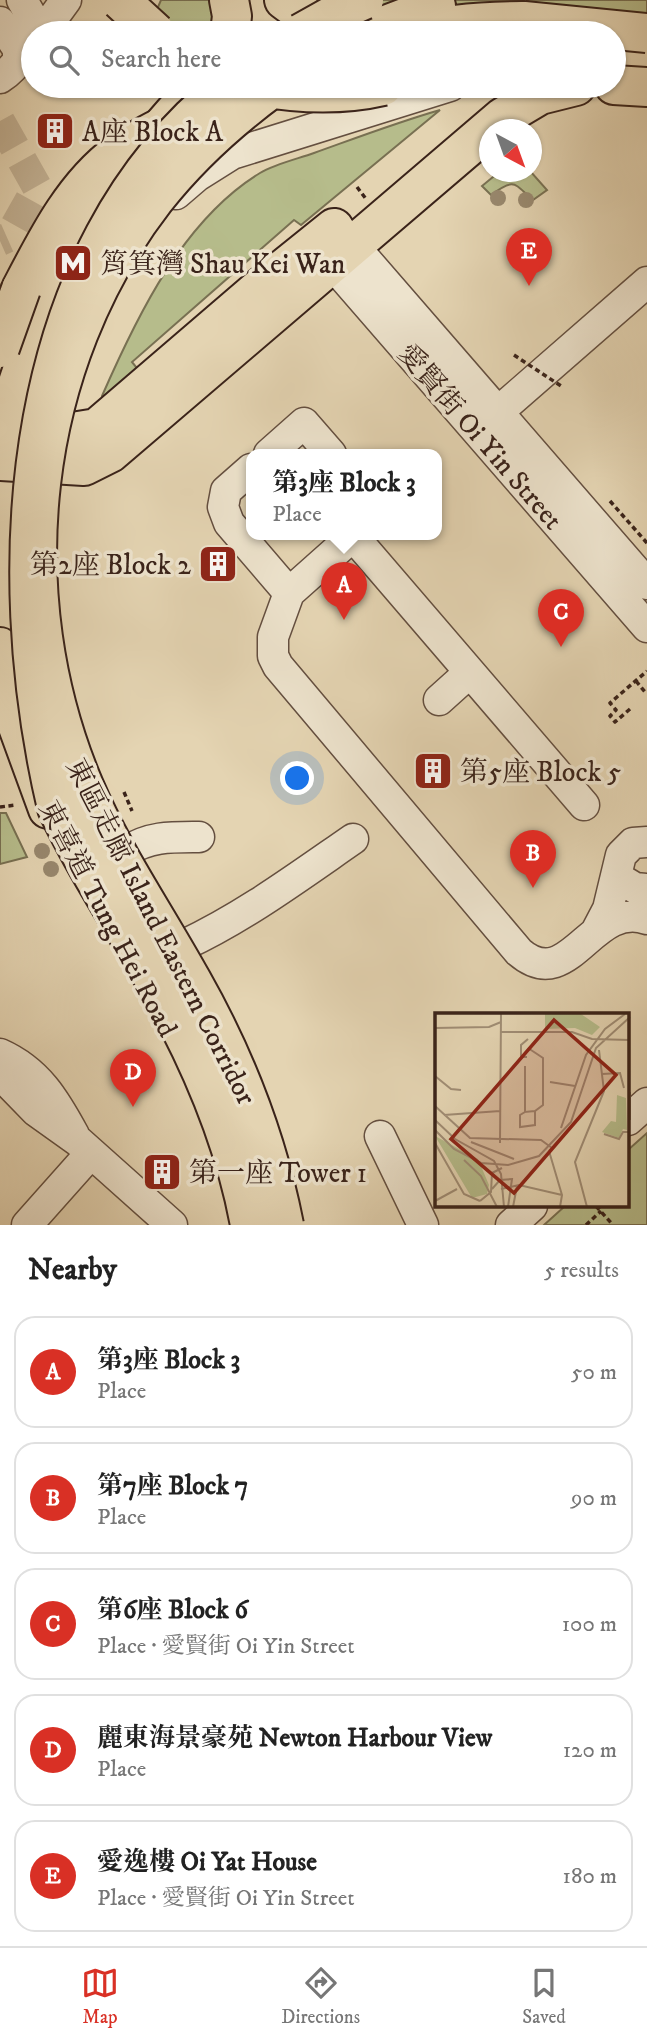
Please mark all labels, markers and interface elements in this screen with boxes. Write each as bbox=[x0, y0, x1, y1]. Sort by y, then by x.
search box bbox=[21, 21, 626, 98]
icon: search bbox=[45, 41, 83, 79]
text: Search here bbox=[101, 43, 221, 76]
building icon: A座 Block A bbox=[34, 110, 76, 152]
place label: A座 Block A bbox=[82, 115, 224, 150]
north arrow bbox=[479, 119, 542, 182]
pin: E bbox=[506, 228, 552, 286]
metro station icon: 筲箕灣 Shau Kei Wan bbox=[52, 242, 94, 284]
place label: 筲箕灣 Shau Kei Wan bbox=[100, 247, 346, 282]
street label: 愛賢街 Oi Yin Street bbox=[390, 337, 570, 537]
popup bbox=[246, 449, 442, 540]
text: 第3座 Block 3 bbox=[272, 467, 416, 500]
text: Place bbox=[272, 500, 322, 529]
building icon: 第2座 Block 2 bbox=[197, 543, 239, 585]
place label: 第2座 Block 2 bbox=[30, 548, 191, 583]
pin: A bbox=[321, 562, 367, 620]
pin: C bbox=[538, 589, 584, 647]
building icon: 第5座 Block 5 bbox=[412, 750, 454, 792]
street label: 東區走廊 Island Eastern Corridor bbox=[58, 752, 264, 1111]
place label: 第5座 Block 5 bbox=[460, 755, 621, 790]
your location bbox=[280, 761, 314, 795]
street label: 東喜道 Tung Hei Road bbox=[31, 794, 185, 1043]
pin: B bbox=[510, 830, 556, 888]
inset map bbox=[435, 1013, 630, 1208]
pin: D bbox=[110, 1049, 156, 1107]
building icon: 第一座 Tower 1 bbox=[141, 1151, 183, 1193]
place label: 第一座 Tower 1 bbox=[189, 1156, 367, 1191]
text: Nearby bbox=[28, 1252, 117, 1289]
text: 5 results bbox=[544, 1256, 619, 1285]
text: 第3座 Block 3 bbox=[97, 1344, 240, 1377]
text: A bbox=[46, 1358, 60, 1387]
text: 50 m bbox=[571, 1358, 617, 1387]
text: Place bbox=[97, 1377, 146, 1406]
text: 第7座 Block 7 bbox=[97, 1470, 248, 1503]
text: B bbox=[46, 1484, 60, 1513]
text: 90 m bbox=[571, 1484, 617, 1513]
text: Place bbox=[97, 1503, 146, 1532]
text: 第6座 Block 6 bbox=[97, 1594, 248, 1627]
text: C bbox=[45, 1610, 61, 1639]
text: 100 m bbox=[562, 1610, 617, 1639]
text: Place · 愛賢街 Oi Yin Street bbox=[97, 1632, 355, 1661]
text: 麗東海景豪苑 Newton Harbour View bbox=[97, 1722, 492, 1755]
text: D bbox=[44, 1736, 62, 1765]
text: 120 m bbox=[563, 1736, 617, 1765]
text: Place bbox=[97, 1755, 146, 1784]
text: 愛逸樓 Oi Yat House bbox=[97, 1846, 317, 1879]
text: E bbox=[45, 1862, 61, 1891]
text: 180 m bbox=[562, 1862, 617, 1891]
text: Place · 愛賢街 Oi Yin Street bbox=[97, 1884, 355, 1913]
tab: Map bbox=[81, 1964, 119, 2029]
tab: Directions bbox=[281, 1964, 360, 2029]
tab: Saved bbox=[522, 1964, 566, 2029]

